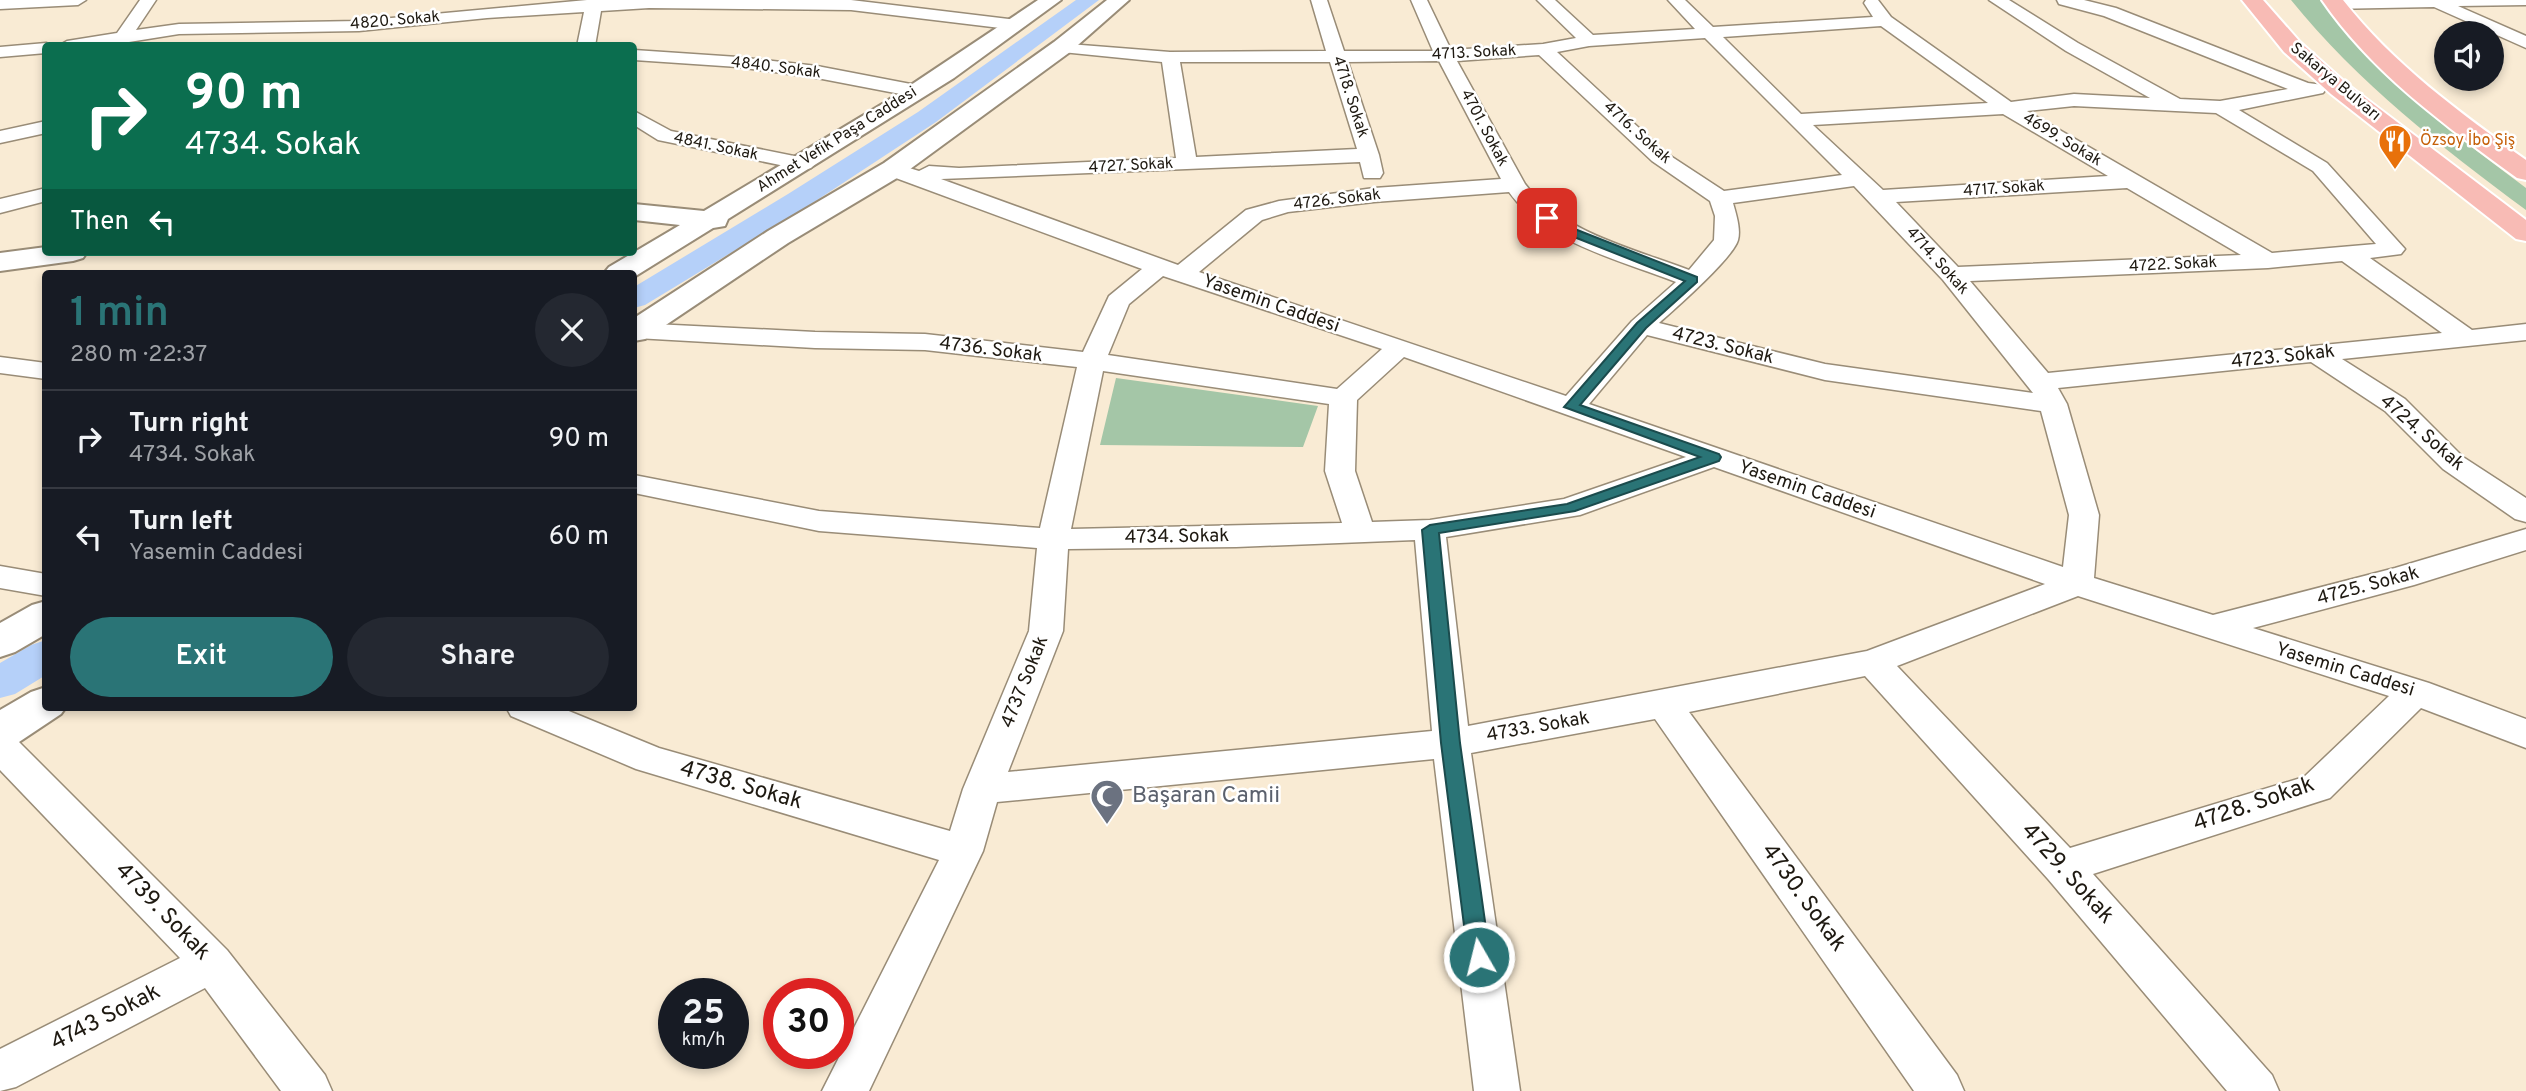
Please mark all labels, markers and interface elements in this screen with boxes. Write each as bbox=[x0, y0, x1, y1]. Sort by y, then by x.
street label: 4820. Sokak bbox=[349, 7, 441, 35]
map controls bbox=[2434, 21, 2504, 91]
button: sound bbox=[2434, 21, 2504, 91]
street label: Sakarya Bulvarı bbox=[2286, 38, 2384, 126]
street label: 4713. Sokak bbox=[1431, 41, 1517, 65]
street label: 4840. Sokak bbox=[730, 53, 822, 83]
street label: 4718. Sokak bbox=[1327, 54, 1373, 140]
text: 90 m bbox=[185, 65, 303, 127]
icon: right bbox=[70, 70, 161, 161]
street label: Ahmet Vefik Paşa Caddesi bbox=[753, 82, 921, 198]
street label: 4701. Sokak bbox=[1455, 86, 1513, 170]
street label: 4716. Sokak bbox=[1599, 97, 1675, 169]
street label: 4699. Sokak bbox=[2019, 109, 2105, 171]
restaurant icon: Özsoy İbo Şiş bbox=[2376, 122, 2414, 171]
text: 4734. Sokak bbox=[185, 126, 361, 166]
street label: 4841. Sokak bbox=[672, 128, 760, 166]
place label: Özsoy İbo Şiş bbox=[2420, 129, 2515, 151]
street label: 4727. Sokak bbox=[1088, 154, 1174, 178]
street label: 4717. Sokak bbox=[1963, 176, 2045, 202]
street label: 4726. Sokak bbox=[1292, 185, 1382, 215]
pin bbox=[1517, 188, 1577, 248]
icon: arrive bbox=[1528, 199, 1566, 237]
icon: left bbox=[143, 203, 181, 241]
text: Then bbox=[70, 206, 129, 239]
street label: 4714. Sokak bbox=[1901, 223, 1973, 299]
street label: 4722. Sokak bbox=[2128, 253, 2218, 277]
street label: Yasemin Caddesi bbox=[1199, 269, 1343, 339]
text: 1 min bbox=[70, 288, 169, 341]
button: close bbox=[535, 293, 609, 367]
street label: 4723. Sokak bbox=[1669, 322, 1777, 370]
street label: 4736. Sokak bbox=[938, 332, 1044, 368]
street label: 4723. Sokak bbox=[2230, 340, 2336, 374]
text: 280 m · 22:37 bbox=[70, 341, 207, 370]
street label: 4724. Sokak bbox=[2375, 390, 2469, 476]
text: Turn right bbox=[129, 408, 249, 441]
icon: right bbox=[70, 420, 108, 458]
text: 90 m bbox=[549, 423, 609, 456]
text: 4734. Sokak bbox=[129, 441, 256, 470]
street label: Yasemin Caddesi bbox=[1735, 455, 1879, 525]
text: Turn left bbox=[129, 506, 233, 539]
icon: left bbox=[70, 518, 108, 556]
text: 60 m bbox=[549, 521, 609, 554]
street label: 4734. Sokak bbox=[1125, 524, 1229, 550]
text: Yasemin Caddesi bbox=[129, 539, 303, 568]
street label: 4725. Sokak bbox=[2314, 561, 2422, 611]
button: Exit bbox=[70, 617, 333, 697]
button: Share bbox=[347, 617, 609, 697]
street label: 4737 Sokak bbox=[996, 632, 1054, 732]
street label: Yasemin Caddesi bbox=[2273, 638, 2417, 702]
street label: 4733. Sokak bbox=[1485, 706, 1591, 748]
street label: 4738. Sokak bbox=[676, 755, 806, 817]
street label: 4728. Sokak bbox=[2189, 771, 2319, 839]
mosque icon: Başaran Camii bbox=[1088, 777, 1126, 826]
place label: Başaran Camii bbox=[1132, 782, 1280, 811]
street label: 4729. Sokak bbox=[2014, 817, 2120, 931]
street label: 4730. Sokak bbox=[1754, 838, 1852, 958]
street label: 4739. Sokak bbox=[108, 857, 216, 967]
position arrow bbox=[1442, 920, 1516, 994]
street label: 4743 Sokak bbox=[46, 978, 166, 1058]
speed limit sign: 30 bbox=[763, 978, 854, 1069]
text: 25 bbox=[682, 992, 725, 1036]
text: km/h bbox=[682, 1029, 725, 1052]

